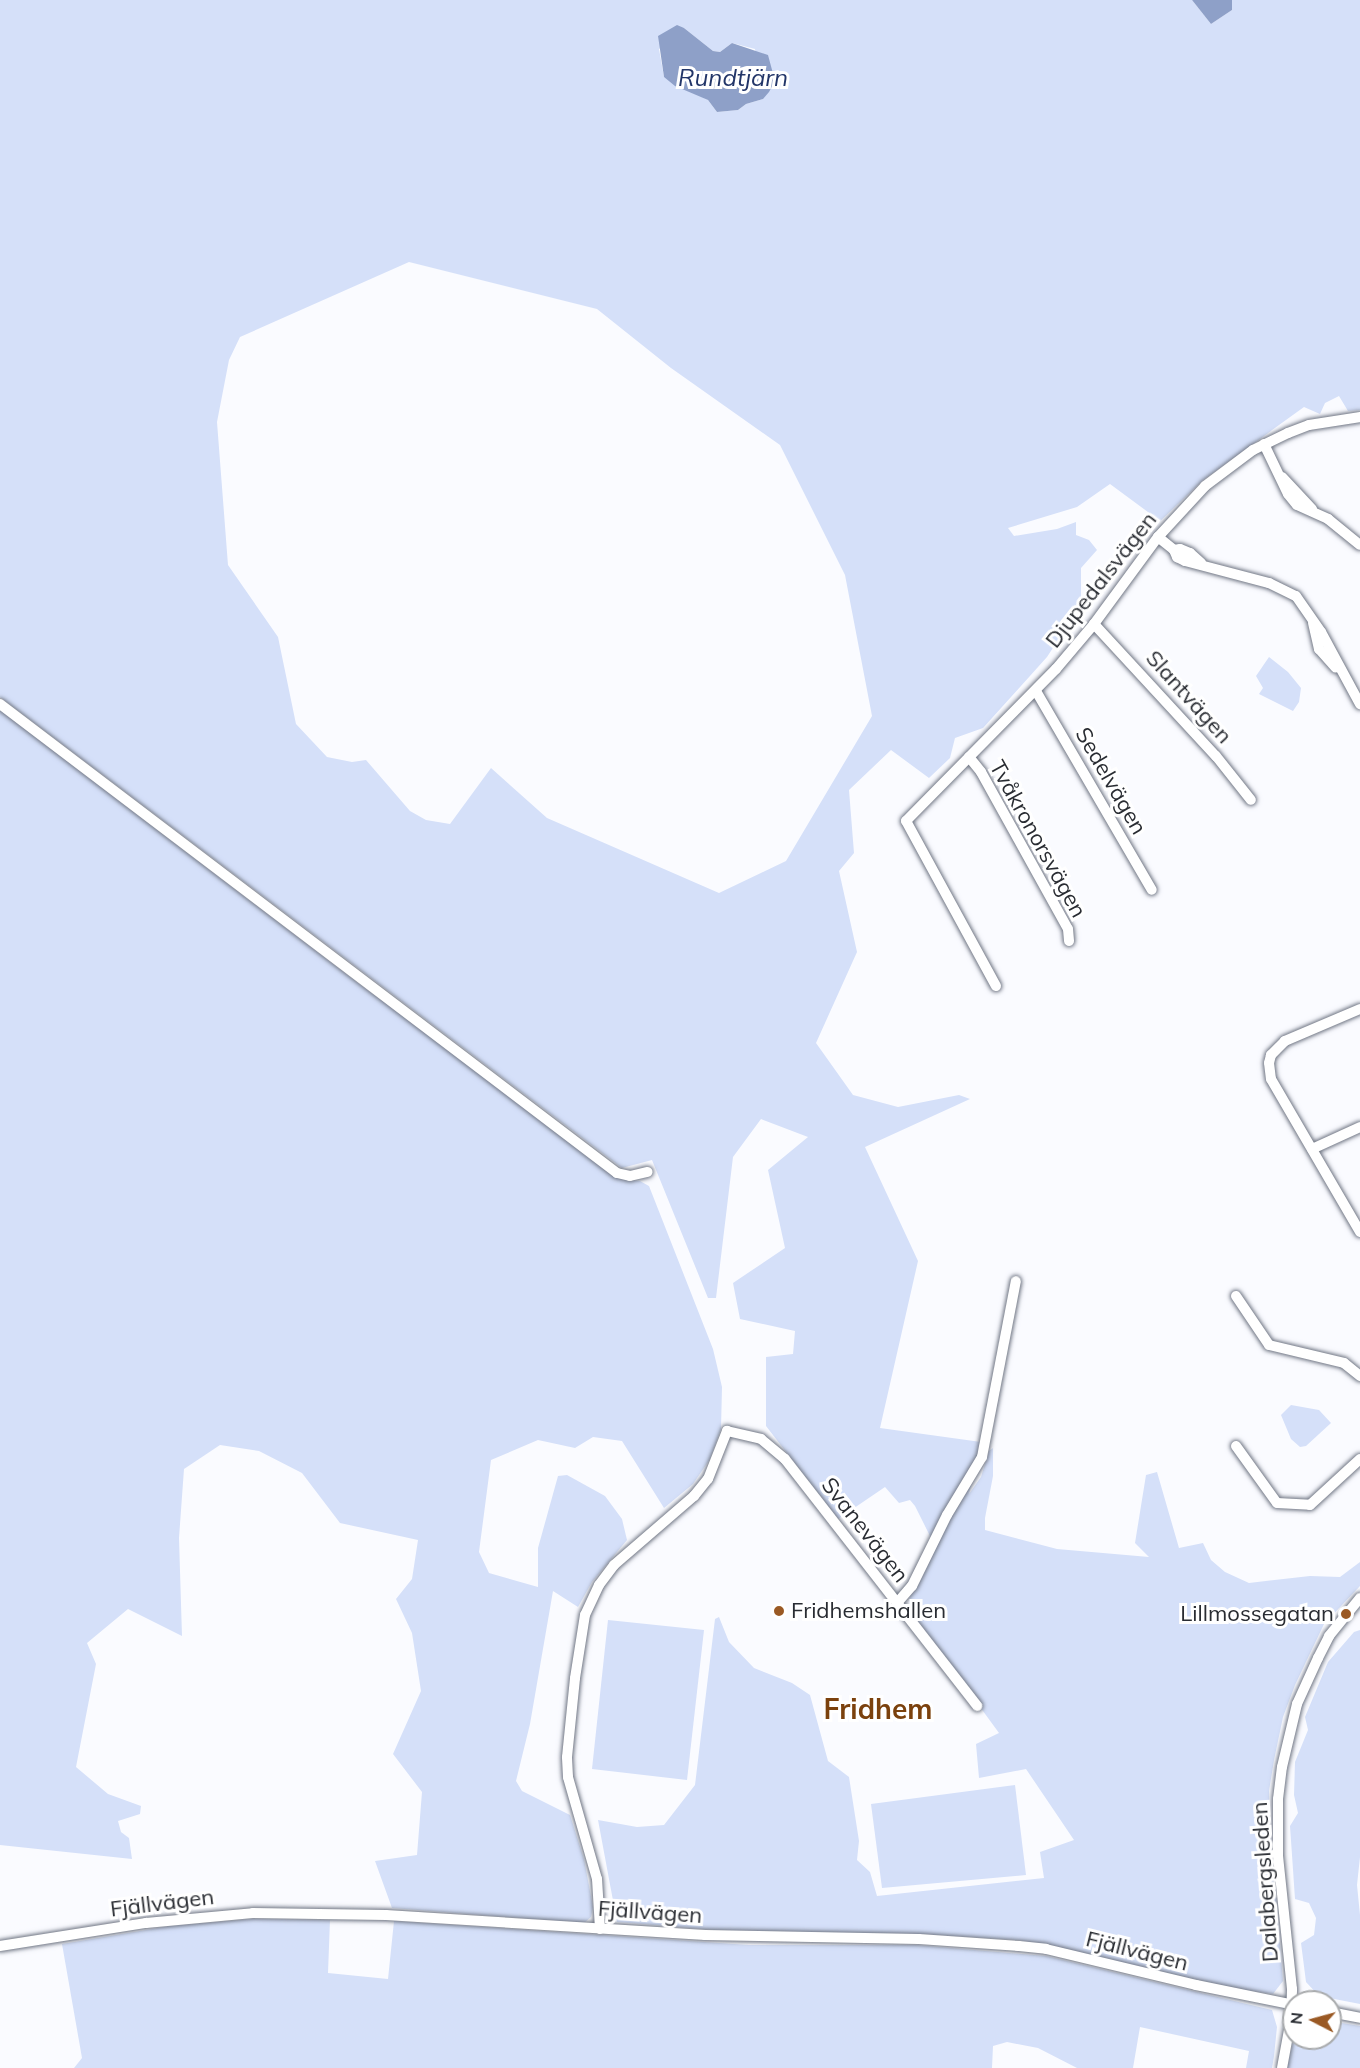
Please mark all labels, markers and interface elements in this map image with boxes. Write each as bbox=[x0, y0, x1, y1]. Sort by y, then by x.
water label: Rundtjärn bbox=[678, 64, 788, 92]
street label: Djupedalsvägen bbox=[1040, 507, 1162, 653]
street label: Slantvägen bbox=[1140, 645, 1238, 749]
street label: Sedelvägen bbox=[1070, 723, 1152, 839]
street label: Tvåkronorsvägen bbox=[984, 756, 1092, 922]
street label: Svanevägen bbox=[816, 1472, 914, 1588]
place label: Fridhemshallen bbox=[791, 1598, 946, 1624]
place label: Lillmossegatan bbox=[1180, 1601, 1334, 1627]
marker: Fridhemshallen bbox=[772, 1604, 786, 1618]
marker: Lillmossegatan bbox=[1339, 1607, 1353, 1621]
district label: Fridhem bbox=[824, 1692, 932, 1726]
street label: Dalabergsleden bbox=[1246, 1801, 1284, 1963]
street label: Fjällvägen bbox=[109, 1884, 215, 1922]
street label: Fjällvägen bbox=[597, 1895, 703, 1929]
street label: Fjällvägen bbox=[1083, 1926, 1191, 1976]
north arrow bbox=[1282, 1990, 1342, 2050]
text: N bbox=[1286, 2011, 1307, 2025]

